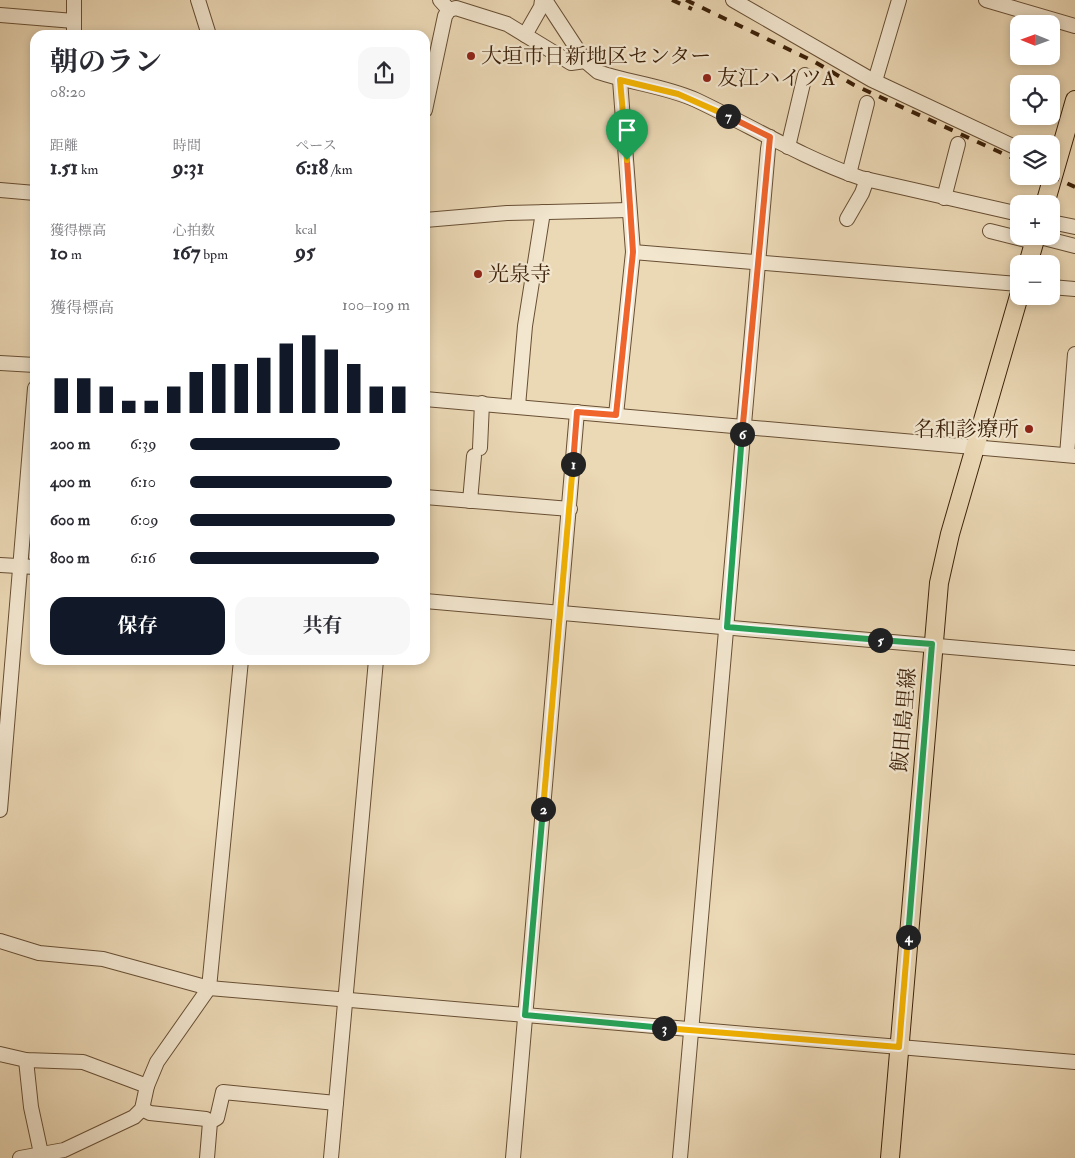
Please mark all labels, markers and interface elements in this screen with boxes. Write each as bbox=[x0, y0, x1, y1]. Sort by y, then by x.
north arrow bbox=[1010, 15, 1060, 65]
map controls bbox=[1010, 15, 1060, 305]
place label: 大垣市日新地区センター bbox=[481, 43, 711, 70]
text: 朝のラン bbox=[50, 45, 162, 80]
button: share bbox=[358, 47, 410, 99]
marker: 大垣市日新地区センター bbox=[465, 50, 477, 62]
place label: 友江ハイツA bbox=[717, 65, 835, 92]
marker: 友江ハイツA bbox=[701, 72, 713, 84]
button: locate bbox=[1010, 75, 1060, 125]
text: 08:20 bbox=[50, 82, 86, 102]
pin: 7 bbox=[716, 104, 740, 128]
text: 7 bbox=[725, 108, 732, 125]
pin bbox=[606, 109, 648, 160]
icon: arrive bbox=[613, 116, 641, 144]
button: layers bbox=[1010, 135, 1060, 185]
text: 距離 bbox=[50, 137, 78, 154]
text: 時間 bbox=[173, 137, 201, 154]
text: ペース bbox=[295, 137, 337, 154]
text: 1.51 bbox=[50, 154, 78, 181]
text: 9:31 bbox=[173, 154, 204, 181]
text: 6:18 bbox=[295, 154, 328, 181]
text: km bbox=[78, 161, 98, 178]
text: /km bbox=[328, 161, 353, 178]
button: + bbox=[1010, 195, 1060, 245]
text: kcal bbox=[295, 221, 317, 238]
text: 獲得標高 bbox=[50, 222, 106, 239]
text: 心拍数 bbox=[173, 222, 215, 239]
text: 95 bbox=[295, 238, 315, 265]
text: 10 bbox=[50, 239, 68, 266]
text: 167 bbox=[173, 239, 200, 266]
text: m bbox=[68, 246, 82, 263]
text: bpm bbox=[200, 246, 228, 263]
button: − bbox=[1010, 255, 1060, 305]
place label: 光泉寺 bbox=[488, 261, 551, 288]
marker: 光泉寺 bbox=[472, 268, 484, 280]
text: 100–109 m bbox=[342, 295, 410, 315]
text: 獲得標高 bbox=[50, 298, 114, 318]
place label: 名和診療所 bbox=[914, 416, 1019, 443]
pin: 6 bbox=[730, 422, 754, 446]
marker: 名和診療所 bbox=[1023, 423, 1035, 435]
text: 6 bbox=[739, 426, 746, 443]
text: 200 m bbox=[50, 434, 90, 454]
text: 6:39 bbox=[130, 434, 156, 454]
pin: 1 bbox=[560, 452, 586, 476]
text: 1 bbox=[571, 456, 576, 473]
text: 400 m bbox=[50, 472, 91, 492]
text: 6:10 bbox=[130, 472, 156, 492]
text: 600 m bbox=[50, 510, 90, 530]
text: 6:09 bbox=[130, 510, 158, 530]
text: 800 m bbox=[50, 548, 90, 568]
text: 6:16 bbox=[130, 548, 156, 568]
button: 保存 bbox=[50, 597, 225, 655]
button: 共有 bbox=[235, 597, 410, 655]
pin: 5 bbox=[868, 628, 892, 652]
text: 5 bbox=[877, 632, 884, 649]
street label: 飯田島里線 bbox=[886, 667, 922, 773]
pin: 2 bbox=[530, 796, 556, 822]
text: 2 bbox=[540, 801, 547, 818]
pin: 4 bbox=[896, 924, 920, 950]
text: 4 bbox=[905, 929, 912, 946]
pin: 3 bbox=[652, 1016, 676, 1040]
text: 3 bbox=[662, 1020, 667, 1037]

